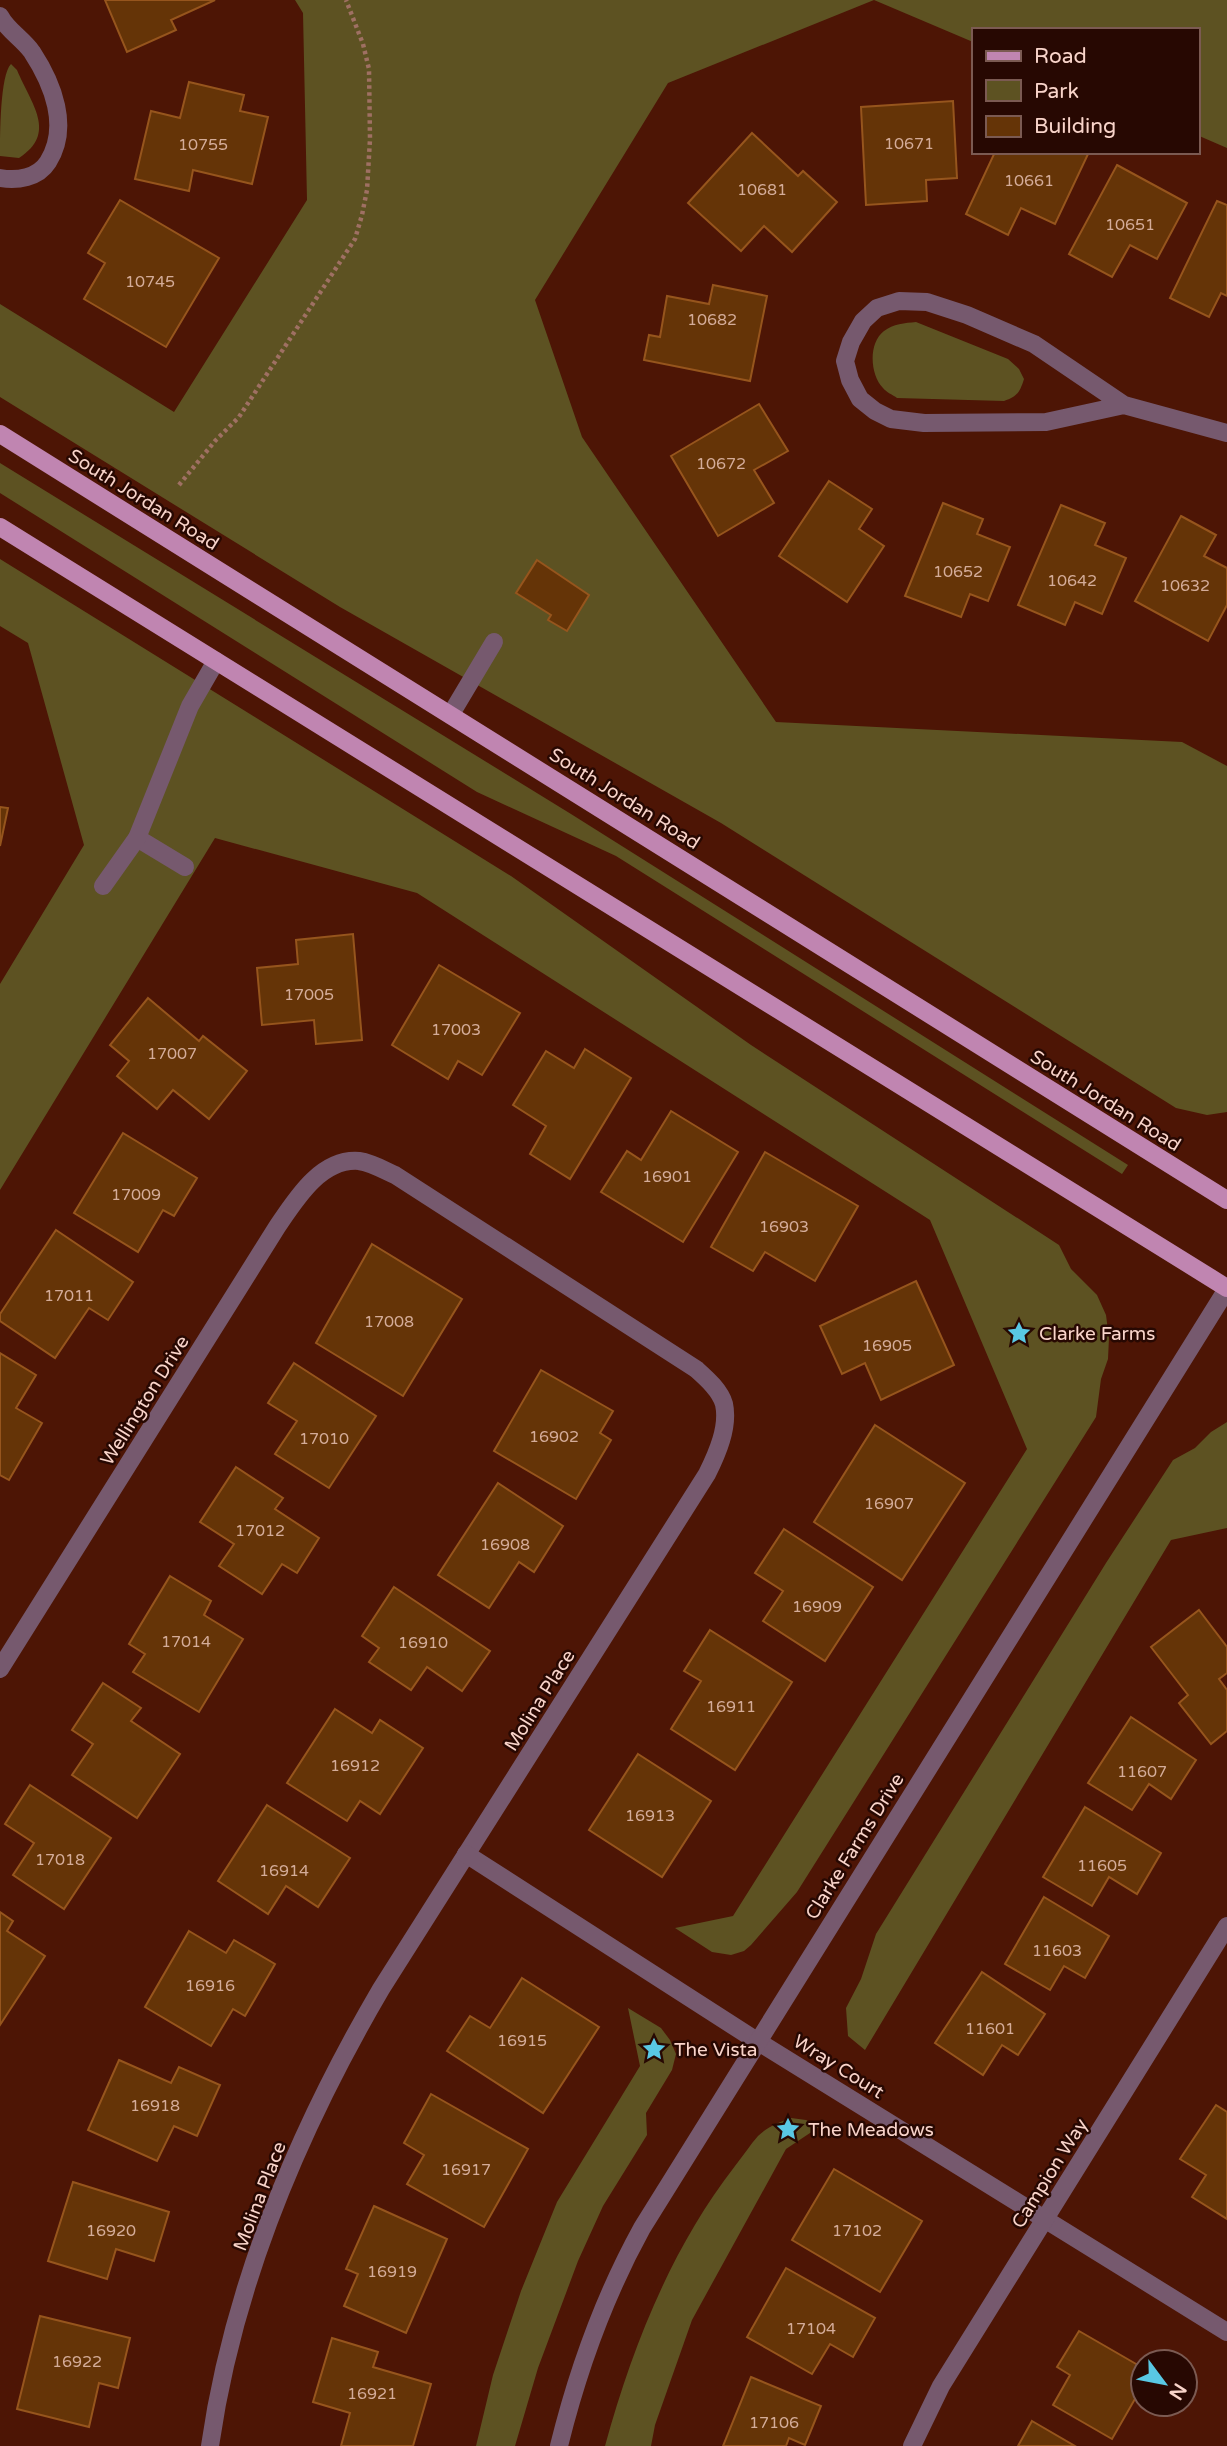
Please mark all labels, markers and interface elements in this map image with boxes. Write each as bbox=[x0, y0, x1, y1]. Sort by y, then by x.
legend bbox=[972, 28, 1199, 154]
text: Road bbox=[1034, 44, 1087, 69]
text: Park bbox=[1034, 79, 1079, 104]
text: Building bbox=[1034, 114, 1116, 139]
house number: 10671 bbox=[884, 134, 934, 154]
house number: 10755 bbox=[178, 135, 228, 155]
house number: 10661 bbox=[1004, 171, 1054, 191]
house number: 10681 bbox=[737, 180, 787, 200]
house number: 10651 bbox=[1105, 215, 1155, 235]
house number: 10745 bbox=[125, 272, 175, 292]
house number: 10682 bbox=[687, 310, 737, 330]
street label: South Jordan Road bbox=[64, 445, 223, 555]
house number: 10672 bbox=[696, 454, 746, 474]
house number: 10652 bbox=[933, 562, 983, 582]
house number: 10642 bbox=[1047, 571, 1097, 591]
house number: 10632 bbox=[1160, 576, 1210, 596]
street label: South Jordan Road bbox=[545, 744, 704, 854]
house number: 17005 bbox=[284, 985, 334, 1005]
house number: 17003 bbox=[431, 1020, 481, 1040]
house number: 17007 bbox=[147, 1044, 197, 1064]
street label: South Jordan Road bbox=[1026, 1046, 1185, 1156]
house number: 16901 bbox=[642, 1167, 692, 1187]
house number: 17009 bbox=[111, 1185, 161, 1205]
house number: 16903 bbox=[759, 1217, 809, 1237]
house number: 17011 bbox=[44, 1286, 94, 1306]
house number: 17008 bbox=[364, 1312, 414, 1332]
place icon: Clarke Farms bbox=[1005, 1319, 1033, 1347]
place label: Clarke Farms bbox=[1039, 1323, 1155, 1345]
street label: Wellington Drive bbox=[96, 1332, 194, 1469]
house number: 16905 bbox=[862, 1336, 912, 1356]
house number: 16902 bbox=[529, 1427, 579, 1447]
house number: 17010 bbox=[299, 1429, 349, 1449]
house number: 16907 bbox=[864, 1494, 914, 1514]
house number: 17012 bbox=[235, 1521, 285, 1541]
house number: 16908 bbox=[480, 1535, 530, 1555]
house number: 16909 bbox=[792, 1597, 842, 1617]
house number: 17014 bbox=[161, 1632, 211, 1652]
house number: 16910 bbox=[398, 1633, 448, 1653]
street label: Molina Place bbox=[500, 1646, 580, 1755]
house number: 16911 bbox=[706, 1697, 756, 1717]
house number: 16912 bbox=[330, 1756, 380, 1776]
house number: 11607 bbox=[1117, 1762, 1167, 1782]
street label: Clarke Farms Drive bbox=[801, 1769, 909, 1924]
house number: 16913 bbox=[625, 1806, 675, 1826]
house number: 17018 bbox=[35, 1850, 85, 1870]
house number: 11605 bbox=[1077, 1856, 1127, 1876]
house number: 16914 bbox=[259, 1861, 309, 1881]
house number: 11603 bbox=[1032, 1941, 1082, 1961]
house number: 16916 bbox=[185, 1976, 235, 1996]
house number: 11601 bbox=[965, 2019, 1015, 2039]
street label: Wray Court bbox=[789, 2030, 888, 2103]
house number: 16915 bbox=[497, 2031, 547, 2051]
place icon: The Vista bbox=[640, 2035, 668, 2063]
place label: The Vista bbox=[674, 2039, 757, 2061]
house number: 16918 bbox=[130, 2096, 180, 2116]
place icon: The Meadows bbox=[774, 2115, 802, 2143]
street label: Campion Way bbox=[1007, 2115, 1092, 2232]
place label: The Meadows bbox=[808, 2119, 934, 2141]
street label: Molina Place bbox=[229, 2139, 291, 2254]
house number: 16917 bbox=[441, 2160, 491, 2180]
house number: 16920 bbox=[86, 2221, 136, 2241]
house number: 17102 bbox=[832, 2221, 882, 2241]
house number: 16919 bbox=[367, 2262, 417, 2282]
house number: 17104 bbox=[786, 2319, 836, 2339]
north arrow bbox=[1129, 2348, 1199, 2418]
house number: 16922 bbox=[52, 2352, 102, 2372]
text: N bbox=[1164, 2379, 1191, 2404]
house number: 16921 bbox=[347, 2384, 397, 2404]
house number: 17106 bbox=[749, 2413, 799, 2433]

